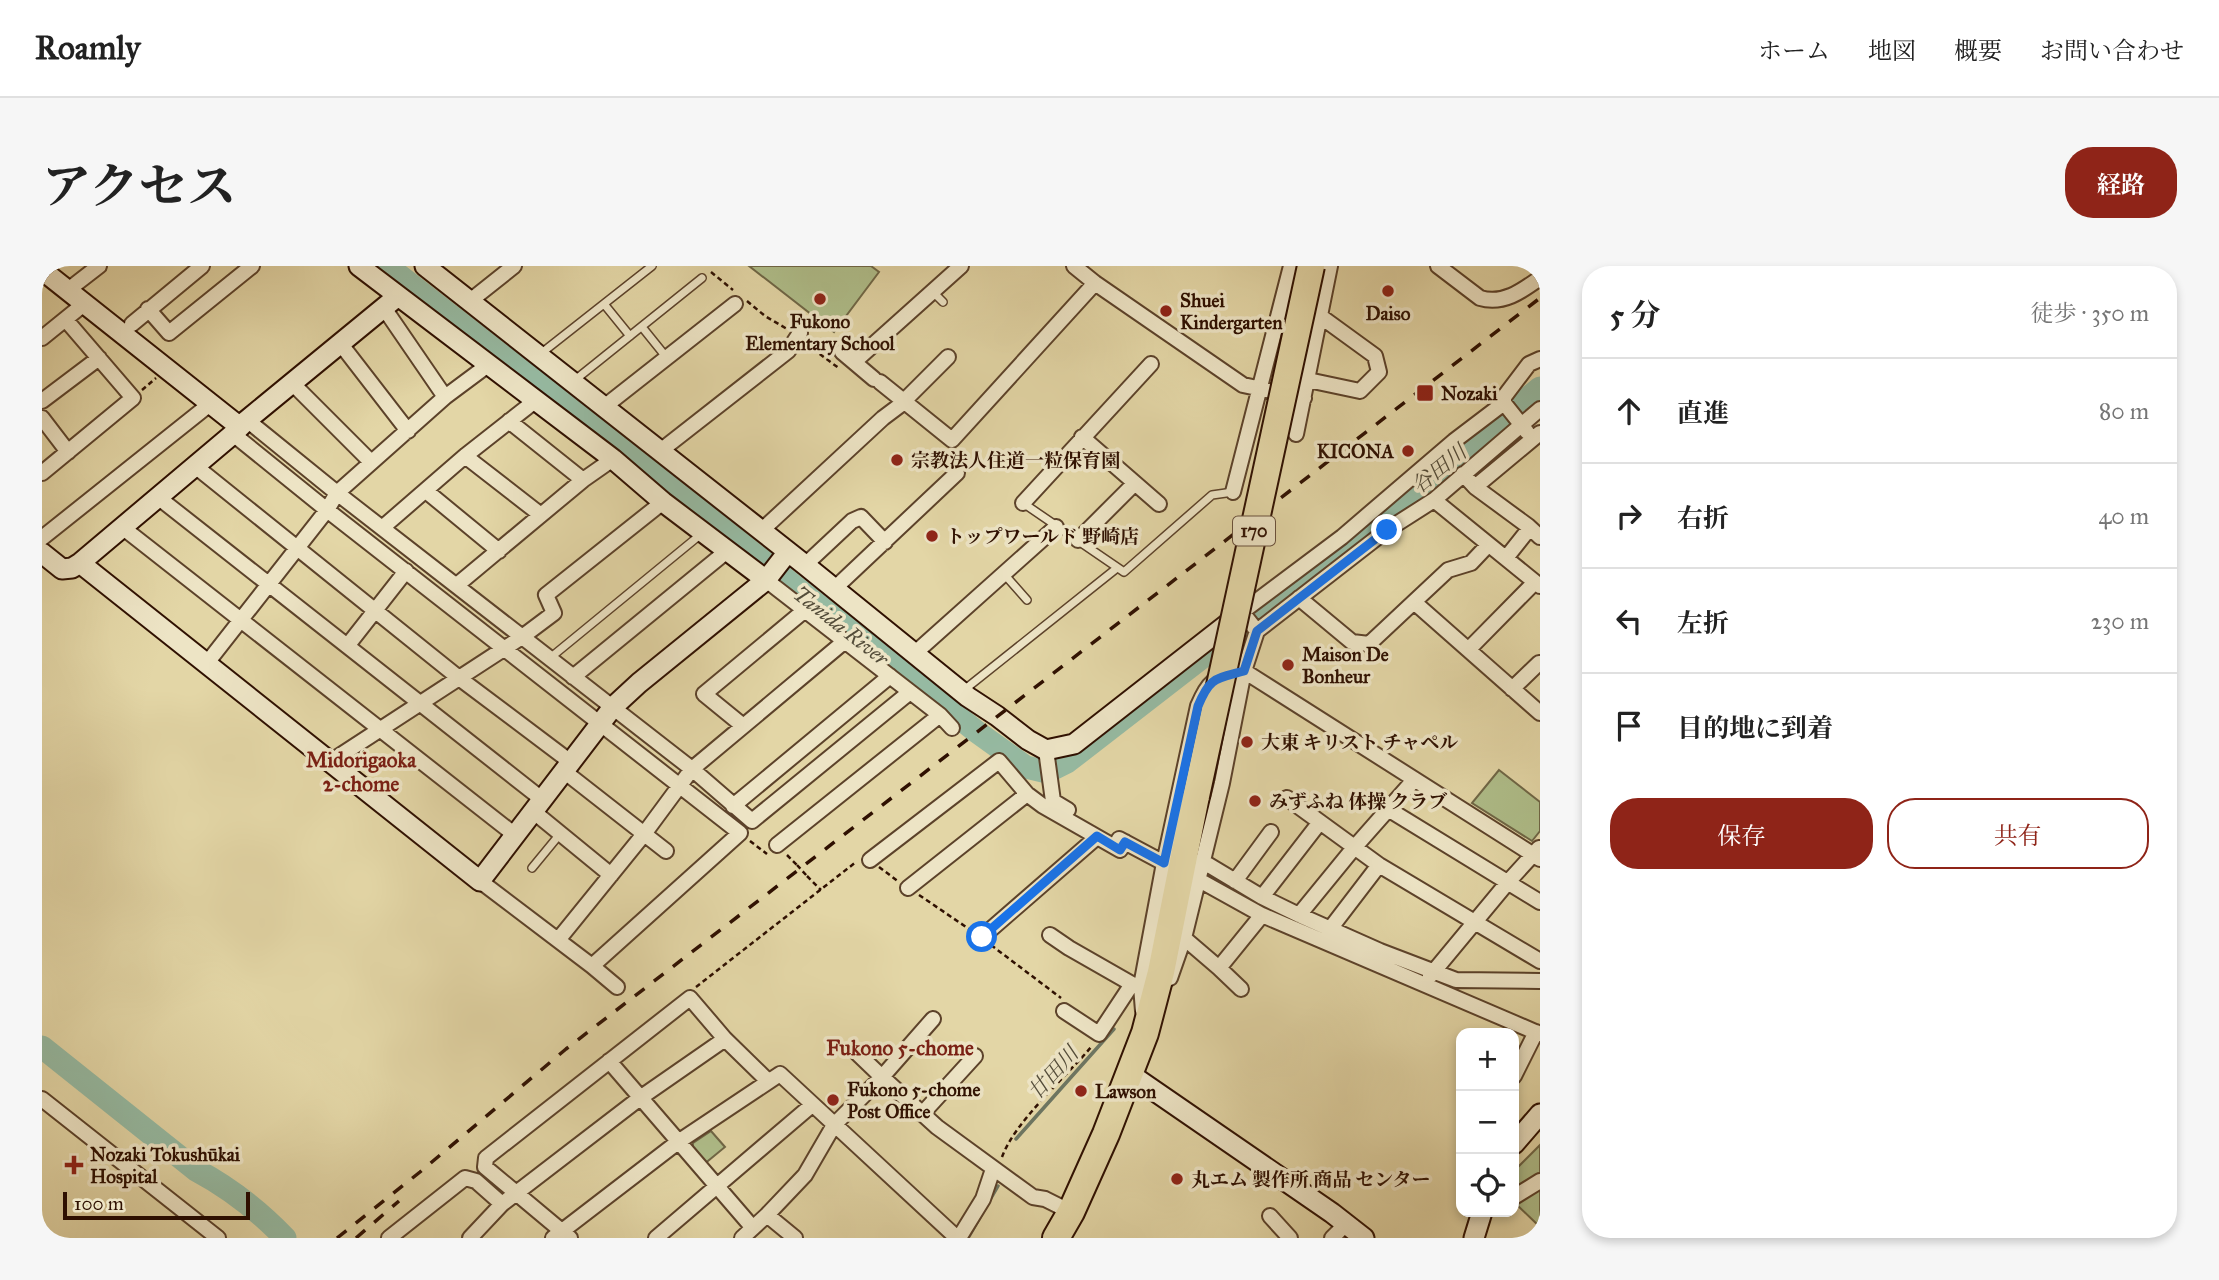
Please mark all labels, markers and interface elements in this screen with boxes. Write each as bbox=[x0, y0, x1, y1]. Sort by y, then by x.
text: Roamly bbox=[35, 28, 140, 68]
text: ホーム bbox=[1758, 36, 1830, 66]
text: 地図 bbox=[1868, 36, 1916, 66]
text: 概要 bbox=[1954, 36, 2002, 66]
text: お問い合わせ bbox=[2040, 36, 2184, 66]
button: 経路 bbox=[2065, 147, 2177, 218]
text: アクセス bbox=[42, 157, 237, 216]
marker: Daiso bbox=[1380, 283, 1396, 299]
place label: Shuei Kindergarten bbox=[1180, 289, 1283, 335]
marker: Fukono Elementary School bbox=[812, 291, 828, 307]
text: 5 分 bbox=[1610, 297, 1660, 333]
text: 徒歩 · 350 m bbox=[2031, 299, 2149, 327]
place label: Daiso bbox=[1366, 302, 1411, 325]
marker: Shuei Kindergarten bbox=[1158, 303, 1174, 319]
place label: Fukono Elementary School bbox=[745, 310, 896, 356]
place label: Nozaki bbox=[1441, 382, 1498, 405]
marker: Nozaki bbox=[1415, 383, 1435, 403]
icon: ahead bbox=[1610, 392, 1648, 430]
text: 直進 bbox=[1677, 397, 1729, 429]
text: 80 m bbox=[2099, 397, 2149, 425]
water label: 谷田川 bbox=[1406, 438, 1473, 499]
place label: KICONA bbox=[1317, 440, 1394, 463]
marker: KICONA bbox=[1400, 443, 1416, 459]
place label: 宗教法人住道一粒保育園 bbox=[911, 449, 1120, 472]
marker: 宗教法人住道一粒保育園 bbox=[889, 452, 905, 468]
icon: right bbox=[1610, 497, 1648, 535]
text: 右折 bbox=[1677, 502, 1729, 534]
text: 40 m bbox=[2099, 502, 2149, 530]
route end bbox=[1371, 514, 1402, 545]
road number: 170 bbox=[1233, 516, 1275, 545]
place label: トップワールド 野崎店 bbox=[946, 525, 1139, 548]
marker: トップワールド 野崎店 bbox=[924, 528, 940, 544]
water label: Tanida River bbox=[788, 581, 895, 672]
icon: left bbox=[1610, 602, 1648, 640]
text: 左折 bbox=[1677, 607, 1729, 639]
text: 230 m bbox=[2091, 607, 2149, 635]
place label: Maison De Bonheur bbox=[1302, 643, 1389, 688]
marker: Maison De Bonheur bbox=[1280, 657, 1296, 673]
icon: arrive bbox=[1610, 707, 1648, 745]
text: 目的地に到着 bbox=[1677, 712, 1833, 744]
place label: 大東 キリスト チャペル bbox=[1261, 731, 1458, 754]
marker: 大東 キリスト チャペル bbox=[1239, 734, 1255, 750]
district label: Midorigaoka 2-chome bbox=[306, 747, 417, 797]
place label: みずふね 体操 クラブ bbox=[1269, 790, 1447, 813]
marker: みずふね 体操 クラブ bbox=[1247, 793, 1263, 809]
button: 保存 bbox=[1610, 798, 1873, 869]
button: 共有 bbox=[1887, 798, 2149, 869]
route start bbox=[966, 921, 997, 952]
map controls bbox=[1456, 1028, 1519, 1217]
button: + bbox=[1456, 1028, 1519, 1091]
district label: Fukono 5-chome bbox=[826, 1035, 974, 1061]
water label: 廿田川 bbox=[1022, 1039, 1085, 1105]
place label: Fukono 5-chome Post Office bbox=[847, 1078, 980, 1123]
place label: Lawson bbox=[1095, 1080, 1157, 1103]
marker: Lawson bbox=[1073, 1083, 1089, 1099]
button: − bbox=[1456, 1091, 1519, 1154]
marker: Fukono 5-chome Post Office bbox=[825, 1092, 841, 1108]
place label: Nozaki Tokushūkai Hospital bbox=[90, 1143, 241, 1189]
button: locate bbox=[1456, 1154, 1519, 1217]
marker: Nozaki Tokushūkai Hospital bbox=[64, 1155, 84, 1175]
place label: 丸エム 製作所 商品 センター bbox=[1191, 1168, 1431, 1191]
marker: 丸エム 製作所 商品 センター bbox=[1169, 1171, 1185, 1187]
scale bar bbox=[63, 1189, 250, 1221]
text: 100 m bbox=[74, 1192, 124, 1215]

